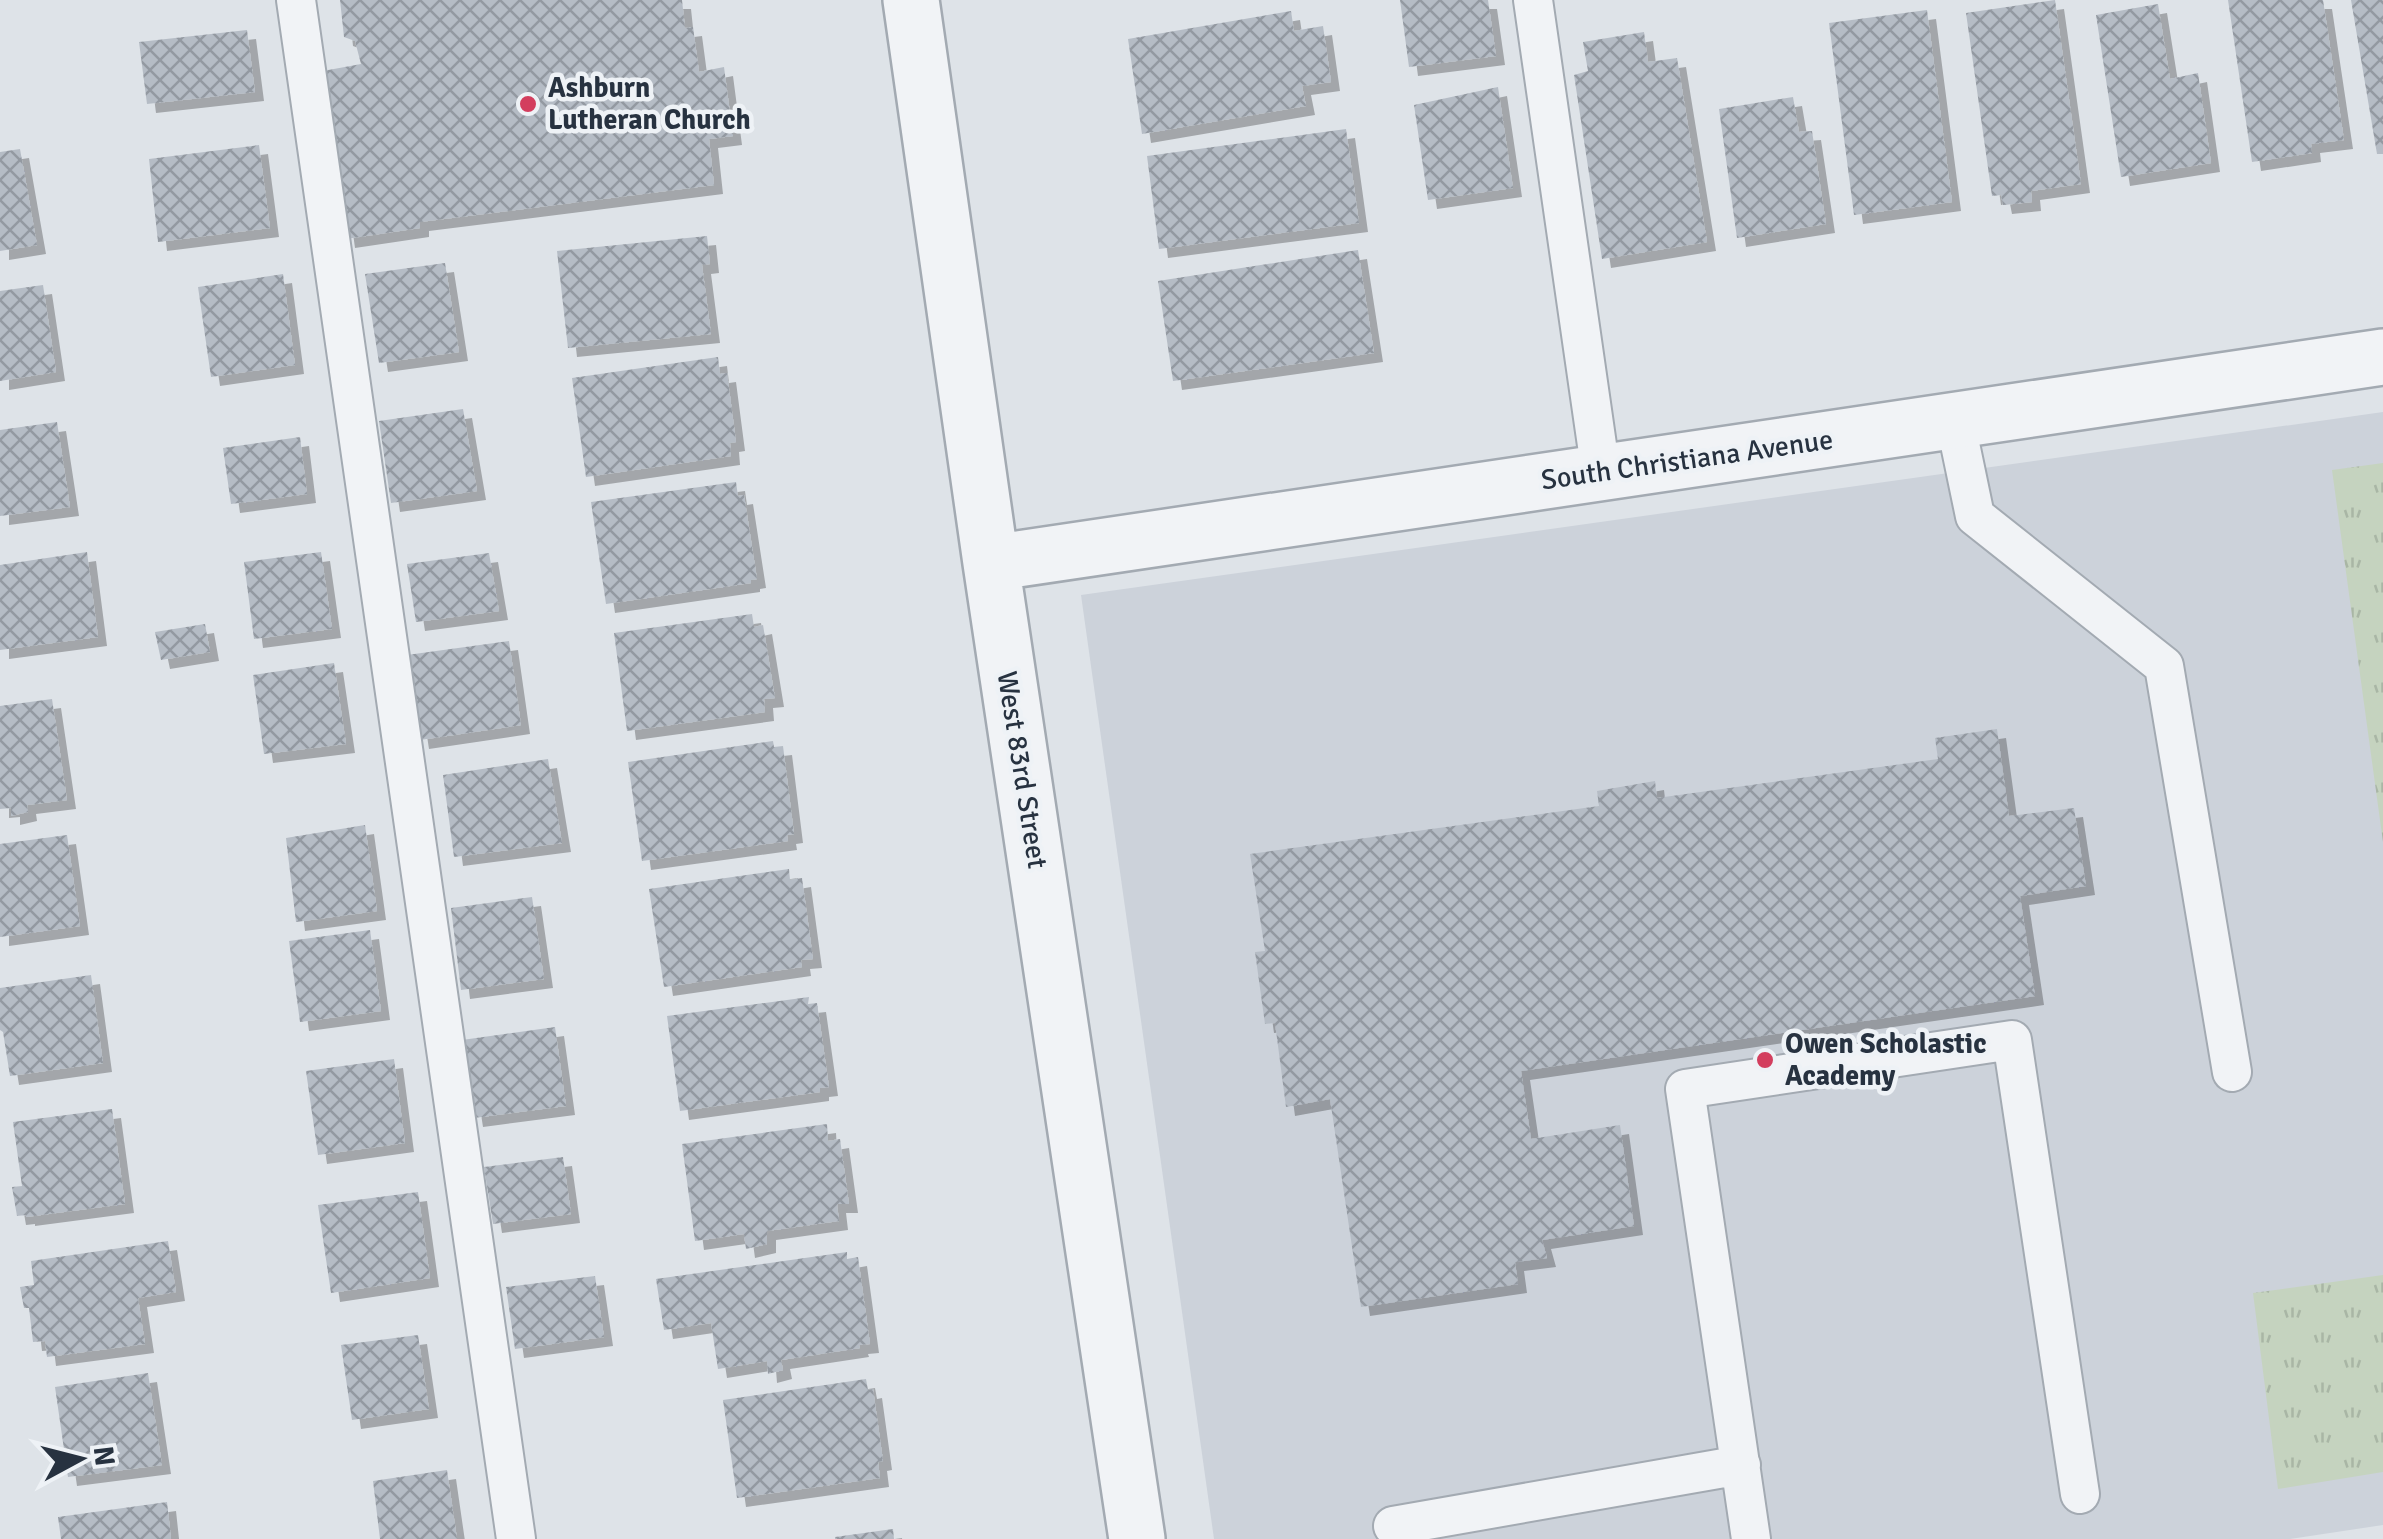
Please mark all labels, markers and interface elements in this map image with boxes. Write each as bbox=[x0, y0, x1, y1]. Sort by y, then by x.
place label: Ashburn Lutheran Church bbox=[548, 71, 751, 137]
marker: Ashburn Lutheran Church bbox=[517, 93, 539, 115]
street label: South Christiana Avenue bbox=[1539, 423, 1835, 497]
street label: West 83rd Street bbox=[990, 669, 1054, 871]
place label: Owen Scholastic Academy bbox=[1785, 1027, 1986, 1093]
marker: Owen Scholastic Academy bbox=[1754, 1049, 1776, 1071]
north arrow bbox=[30, 1409, 130, 1509]
text: N bbox=[86, 1444, 122, 1468]

